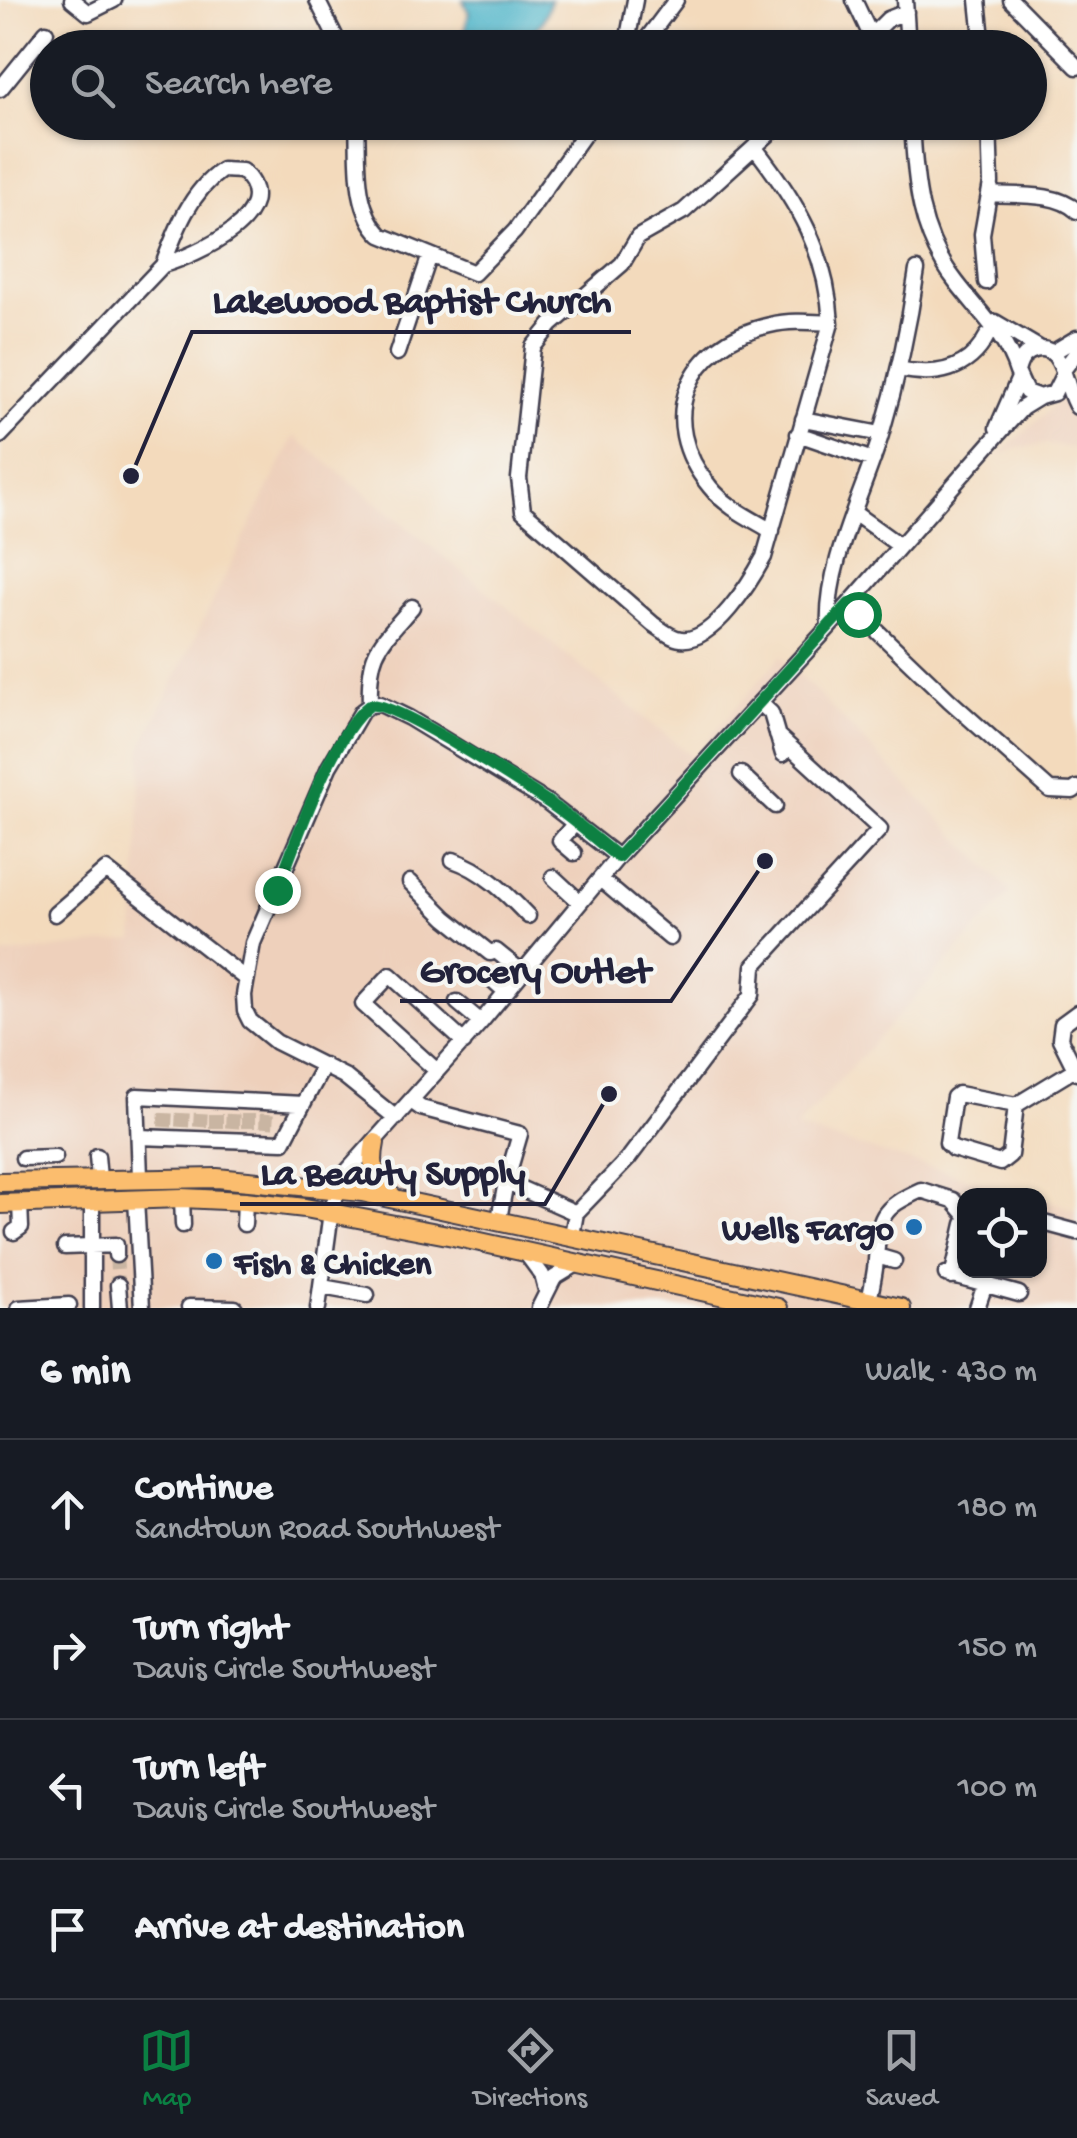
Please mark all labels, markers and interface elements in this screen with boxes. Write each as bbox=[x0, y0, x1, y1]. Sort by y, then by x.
search box bbox=[30, 30, 1047, 140]
icon: search bbox=[65, 58, 120, 113]
text: Search here bbox=[145, 63, 332, 107]
callout: Lakewood Baptist Church bbox=[192, 264, 631, 332]
text: Lakewood Baptist Church bbox=[213, 282, 612, 326]
route start bbox=[836, 592, 882, 638]
route end bbox=[255, 868, 301, 914]
callout: Grocery Outlet bbox=[400, 933, 671, 1001]
text: Grocery Outlet bbox=[420, 952, 654, 996]
callout: La Beauty Supply bbox=[240, 1136, 545, 1204]
text: La Beauty Supply bbox=[260, 1154, 526, 1198]
map controls bbox=[957, 1188, 1047, 1278]
button: locate bbox=[957, 1188, 1047, 1278]
place label: Wells Fargo bbox=[722, 1212, 894, 1253]
marker: Wells Fargo bbox=[903, 1216, 925, 1238]
place label: Fish & Chicken bbox=[233, 1246, 432, 1287]
marker: Fish & Chicken bbox=[203, 1250, 225, 1272]
text: 6 min bbox=[40, 1349, 130, 1398]
text: Walk · 430 m bbox=[865, 1354, 1037, 1392]
text: Continue bbox=[135, 1468, 273, 1512]
icon: ahead bbox=[40, 1482, 95, 1537]
text: 180 m bbox=[958, 1490, 1037, 1528]
text: Sandtown Road Southwest bbox=[135, 1512, 499, 1550]
text: Turn right bbox=[135, 1608, 287, 1652]
icon: right bbox=[40, 1622, 95, 1677]
text: 150 m bbox=[959, 1630, 1037, 1668]
text: Davis Circle Southwest bbox=[135, 1652, 435, 1690]
text: Turn left bbox=[135, 1748, 263, 1792]
icon: left bbox=[40, 1762, 95, 1817]
text: 100 m bbox=[957, 1770, 1037, 1808]
text: Davis Circle Southwest bbox=[135, 1792, 435, 1830]
icon: arrive bbox=[40, 1902, 95, 1957]
text: Arrive at destination bbox=[135, 1907, 464, 1951]
tab: Map bbox=[139, 2023, 194, 2116]
tab: Directions bbox=[473, 2023, 587, 2116]
tab: Saved bbox=[866, 2023, 938, 2116]

